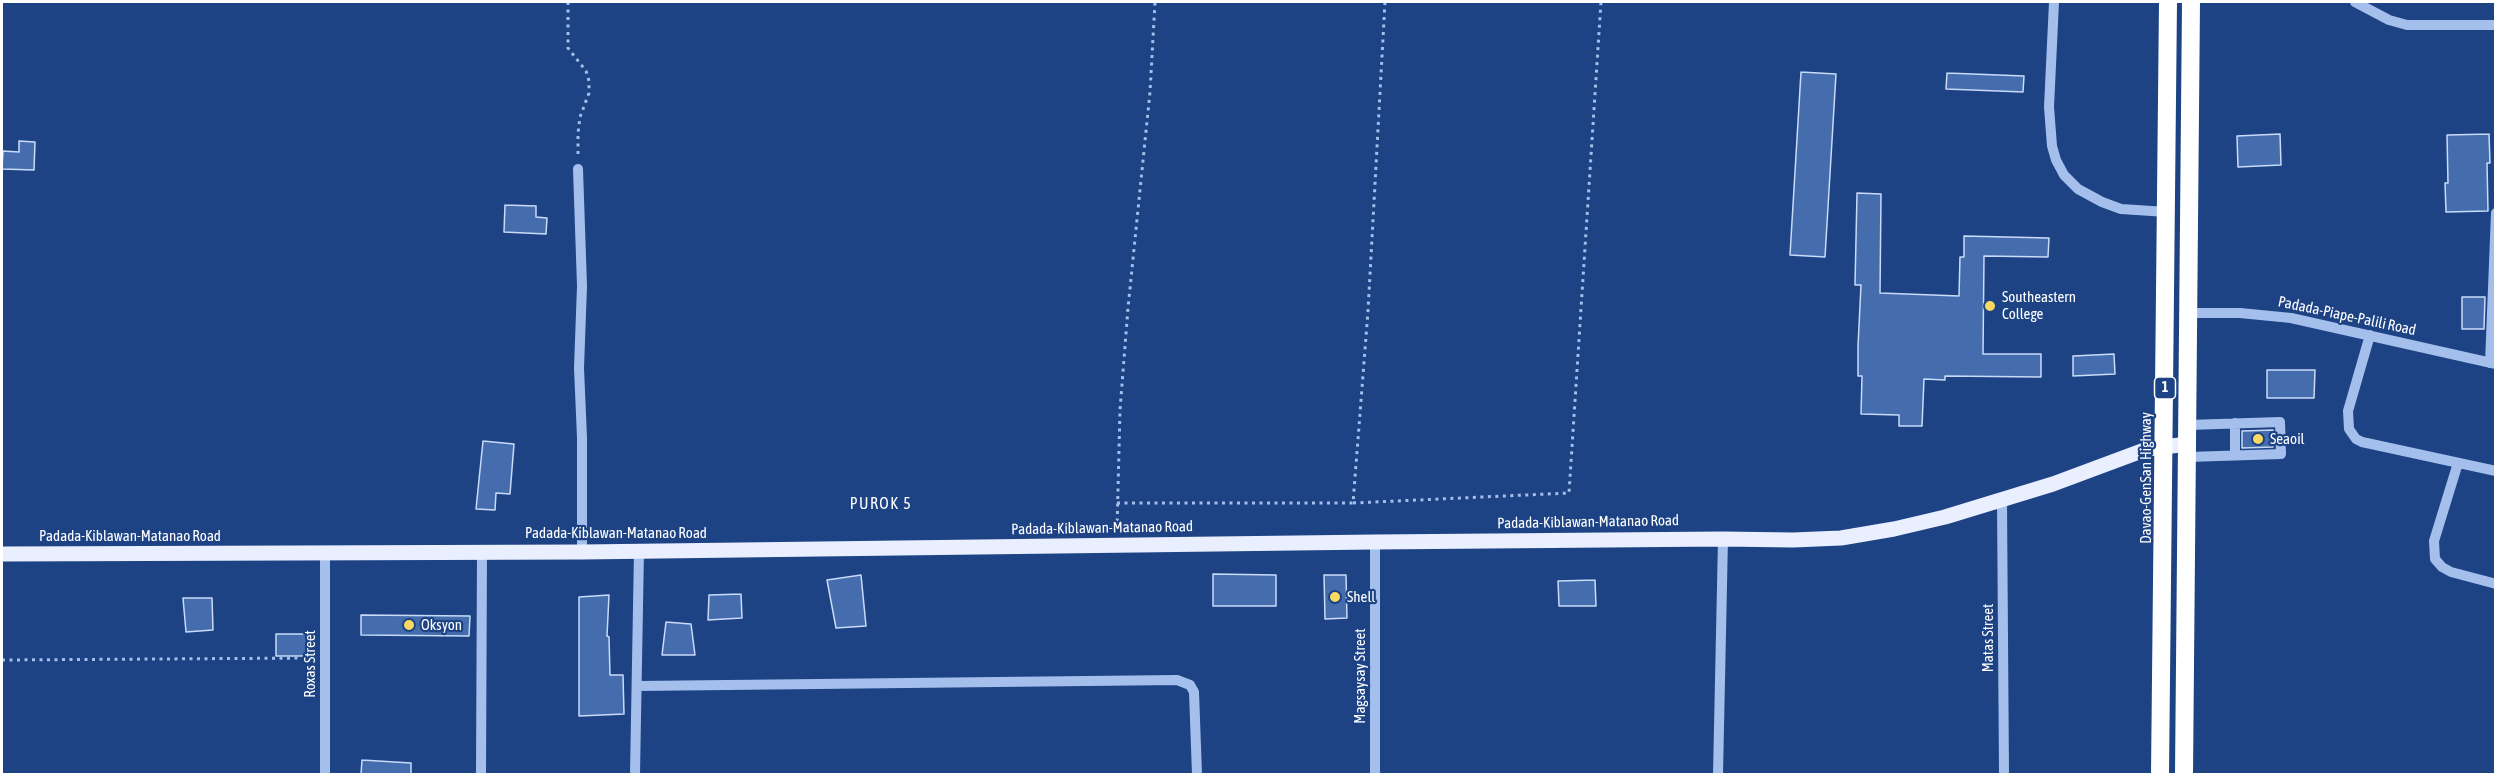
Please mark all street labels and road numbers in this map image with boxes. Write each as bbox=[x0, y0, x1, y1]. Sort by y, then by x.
street label: Padada-Piape-Palili Road bbox=[2276, 293, 2418, 339]
road number: 1 bbox=[2154, 377, 2176, 399]
street label: Davao-GenSan Highway bbox=[2137, 412, 2155, 544]
street label: Padada-Kiblawan-Matanao Road bbox=[1497, 511, 1679, 533]
street label: Padada-Kiblawan-Matanao Road bbox=[1011, 517, 1193, 539]
street label: Padada-Kiblawan-Matanao Road bbox=[525, 524, 707, 542]
street label: Padada-Kiblawan-Matanao Road bbox=[39, 527, 221, 545]
street label: Matas Street bbox=[1979, 604, 1997, 672]
street label: Magsaysay Street bbox=[1351, 628, 1369, 724]
street label: Roxas Street bbox=[301, 630, 319, 698]

